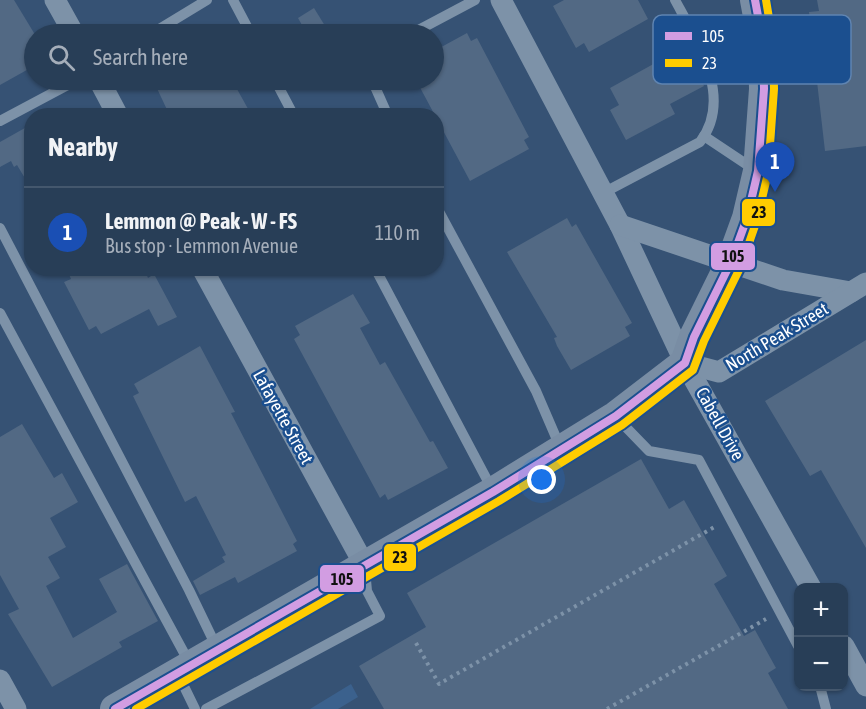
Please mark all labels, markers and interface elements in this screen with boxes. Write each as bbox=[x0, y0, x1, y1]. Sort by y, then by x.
legend bbox=[653, 15, 851, 84]
search box bbox=[24, 24, 444, 90]
text: 105 bbox=[702, 27, 725, 45]
icon: search bbox=[45, 41, 78, 74]
text: Search here bbox=[93, 44, 188, 70]
text: 23 bbox=[702, 54, 717, 72]
text: Nearby bbox=[48, 132, 118, 162]
pin: 1 bbox=[756, 142, 794, 192]
line badge: 23 bbox=[741, 198, 776, 227]
text: 23 bbox=[751, 203, 767, 221]
text: Lemmon @ Peak - W - FS bbox=[105, 208, 297, 234]
text: 1 bbox=[63, 221, 72, 244]
text: 110 m bbox=[375, 221, 420, 244]
text: Bus stop · Lemmon Avenue bbox=[105, 234, 298, 257]
line badge: 105 bbox=[710, 242, 756, 271]
text: 105 bbox=[722, 247, 745, 265]
street label: North Peak Street bbox=[722, 298, 832, 375]
street label: Lafayette Street bbox=[249, 366, 318, 468]
street label: Cabell Drive bbox=[692, 384, 749, 464]
your location bbox=[527, 465, 556, 494]
line badge: 23 bbox=[383, 543, 417, 572]
text: 23 bbox=[392, 548, 408, 566]
line badge: 105 bbox=[319, 564, 365, 593]
text: 105 bbox=[331, 570, 354, 588]
map controls bbox=[794, 583, 848, 691]
button: + bbox=[794, 583, 848, 637]
button: − bbox=[794, 637, 848, 691]

